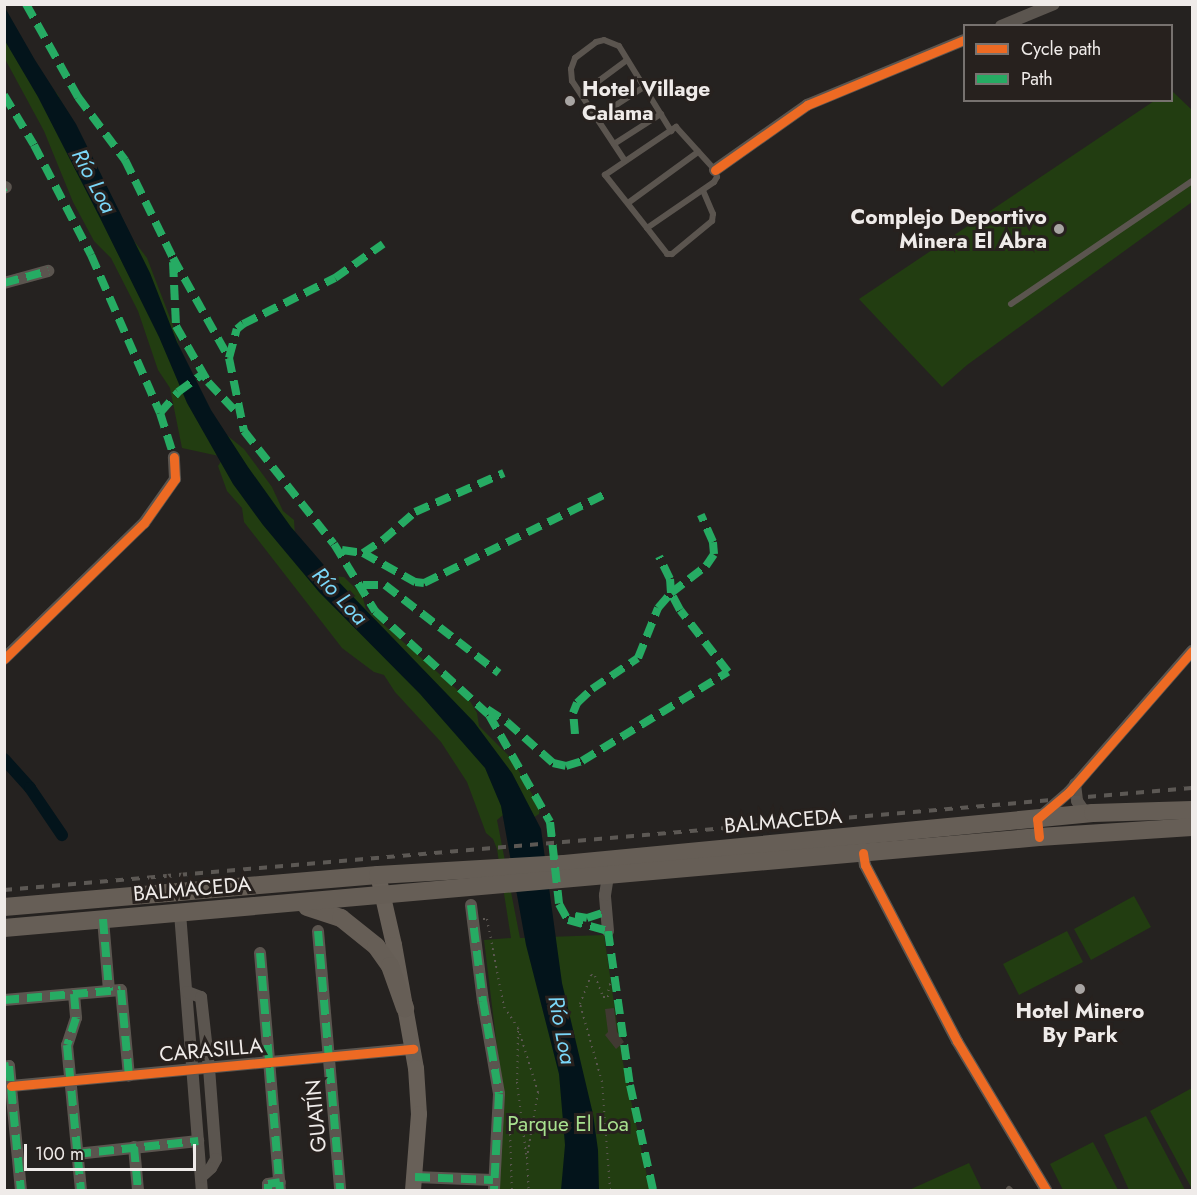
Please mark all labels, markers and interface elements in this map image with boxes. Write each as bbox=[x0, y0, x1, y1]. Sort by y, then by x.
legend bbox=[963, 24, 1173, 102]
text: Cycle path bbox=[1021, 36, 1101, 62]
text: Path bbox=[1021, 66, 1053, 92]
place label: Hotel Village Calama bbox=[582, 76, 710, 126]
marker: Hotel Village Calama bbox=[563, 94, 577, 108]
water label: Río Loa bbox=[66, 144, 122, 218]
place label: Complejo Deportivo Minera El Abra bbox=[851, 204, 1047, 254]
marker: Complejo Deportivo Minera El Abra bbox=[1052, 222, 1066, 236]
water label: Río Loa bbox=[307, 562, 373, 630]
street label: BALMACEDA bbox=[723, 803, 843, 839]
street label: BALMACEDA bbox=[132, 871, 252, 907]
marker: Hotel Minero By Park bbox=[1073, 982, 1087, 996]
water label: Río Loa bbox=[542, 994, 582, 1066]
place label: Hotel Minero By Park bbox=[1016, 998, 1144, 1048]
street label: CARASILLA bbox=[158, 1033, 264, 1067]
street label: GUATÍN bbox=[300, 1079, 332, 1153]
park label: Parque El Loa bbox=[507, 1111, 629, 1137]
scale bar bbox=[27, 1132, 200, 1170]
text: 100 m bbox=[35, 1141, 84, 1167]

